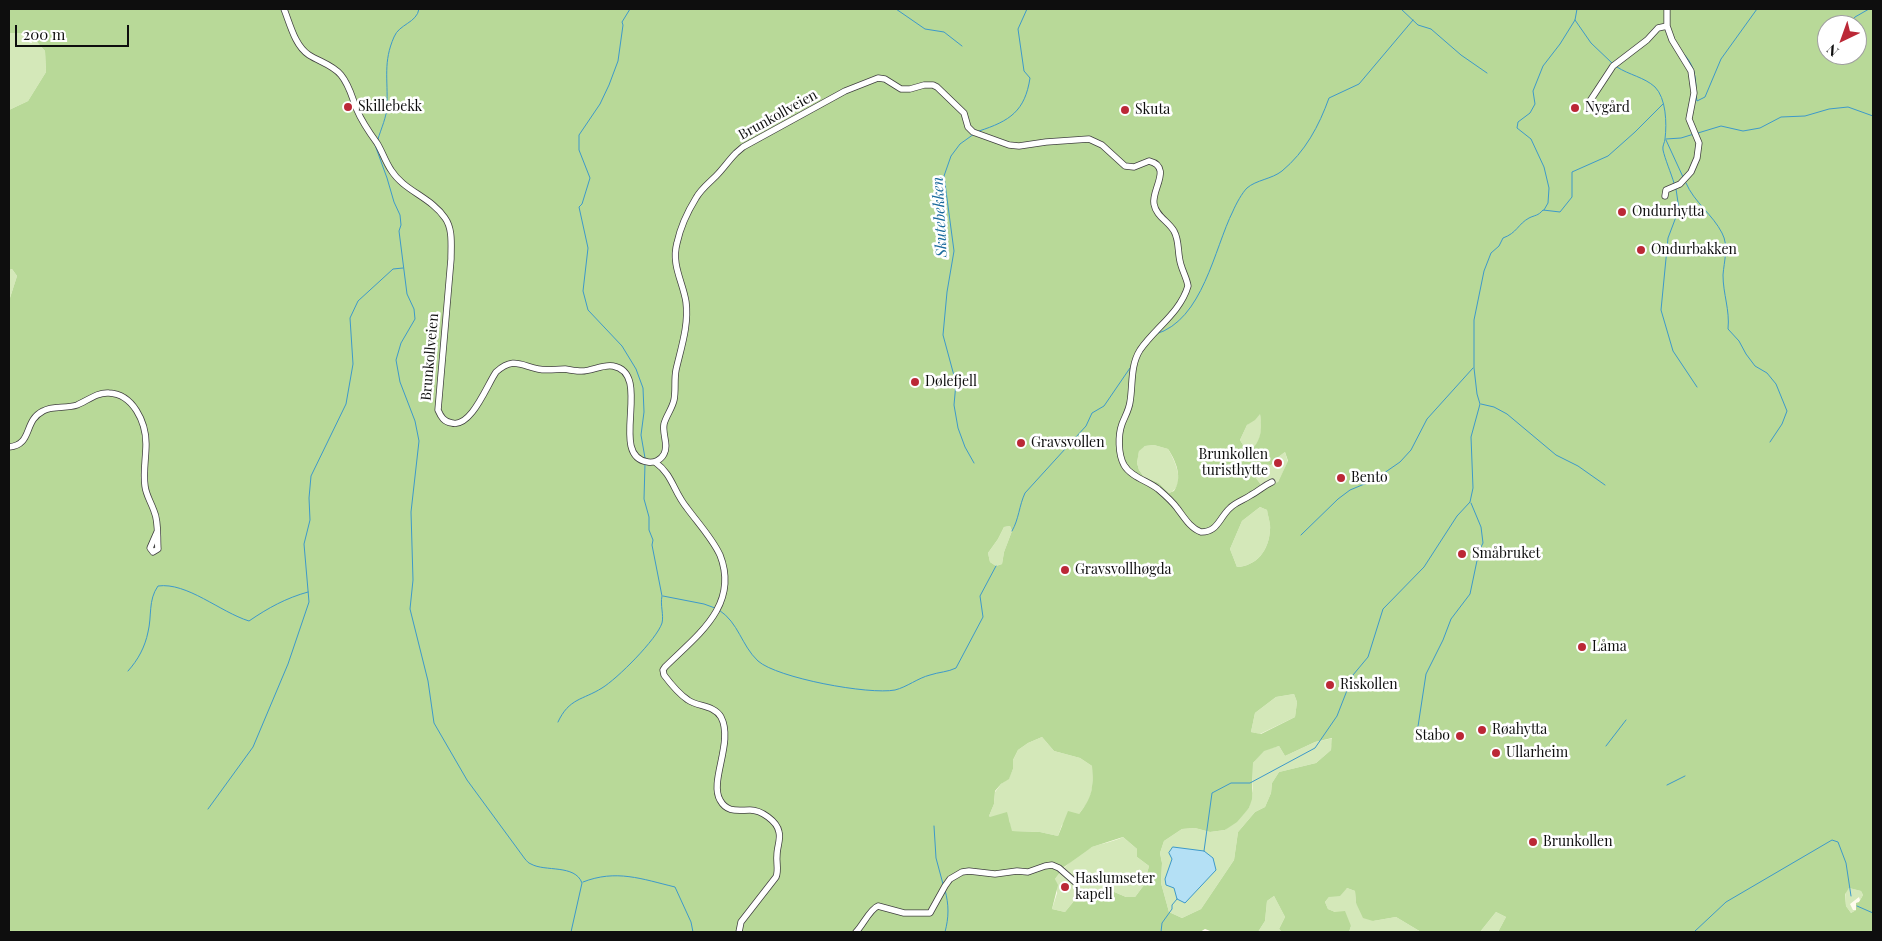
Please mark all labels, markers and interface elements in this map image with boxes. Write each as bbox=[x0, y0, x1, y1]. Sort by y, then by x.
scale bar bbox=[18, 15, 131, 47]
north arrow bbox=[1817, 15, 1867, 65]
text: 200 m bbox=[23, 24, 65, 44]
text: N bbox=[1822, 40, 1842, 61]
street label: Brunkollveien bbox=[736, 86, 820, 144]
place label: Skillebekk bbox=[358, 99, 422, 115]
place label: Nygård bbox=[1585, 100, 1630, 116]
marker: Skillebekk bbox=[342, 101, 354, 113]
place label: Skuta bbox=[1135, 102, 1170, 118]
marker: Nygård bbox=[1569, 102, 1581, 114]
marker: Skuta bbox=[1119, 104, 1131, 116]
water label: Skutebekken bbox=[929, 176, 951, 258]
place label: Ondurhytta bbox=[1632, 204, 1704, 220]
marker: Ondurhytta bbox=[1616, 206, 1628, 218]
place label: Ondurbakken bbox=[1651, 242, 1737, 258]
marker: Ondurbakken bbox=[1635, 244, 1647, 256]
street label: Brunkollveien bbox=[418, 313, 442, 401]
place label: Dølefjell bbox=[925, 374, 977, 390]
marker: Dølefjell bbox=[909, 376, 921, 388]
place label: Gravsvollen bbox=[1031, 435, 1105, 451]
marker: Gravsvollen bbox=[1015, 437, 1027, 449]
place label: Brunkollen turisthytte bbox=[1198, 447, 1268, 480]
marker: Brunkollen turisthytte bbox=[1272, 457, 1284, 469]
place label: Bento bbox=[1351, 470, 1388, 486]
marker: Bento bbox=[1335, 472, 1347, 484]
place label: Småbruket bbox=[1472, 546, 1541, 562]
marker: Småbruket bbox=[1456, 548, 1468, 560]
place label: Gravsvollhøgda bbox=[1075, 562, 1172, 578]
marker: Gravsvollhøgda bbox=[1059, 564, 1071, 576]
place label: Låma bbox=[1592, 639, 1627, 655]
marker: Låma bbox=[1576, 641, 1588, 653]
place label: Riskollen bbox=[1340, 677, 1398, 693]
marker: Riskollen bbox=[1324, 679, 1336, 691]
place label: Røahytta bbox=[1492, 722, 1547, 738]
marker: Røahytta bbox=[1476, 724, 1488, 736]
place label: Stabo bbox=[1415, 728, 1450, 744]
marker: Stabo bbox=[1454, 730, 1466, 742]
place label: Ullarheim bbox=[1506, 745, 1568, 761]
marker: Ullarheim bbox=[1490, 747, 1502, 759]
place label: Brunkollen bbox=[1543, 834, 1613, 850]
marker: Brunkollen bbox=[1527, 836, 1539, 848]
place label: Haslumseter kapell bbox=[1075, 871, 1155, 904]
marker: Haslumseter kapell bbox=[1059, 881, 1071, 893]

